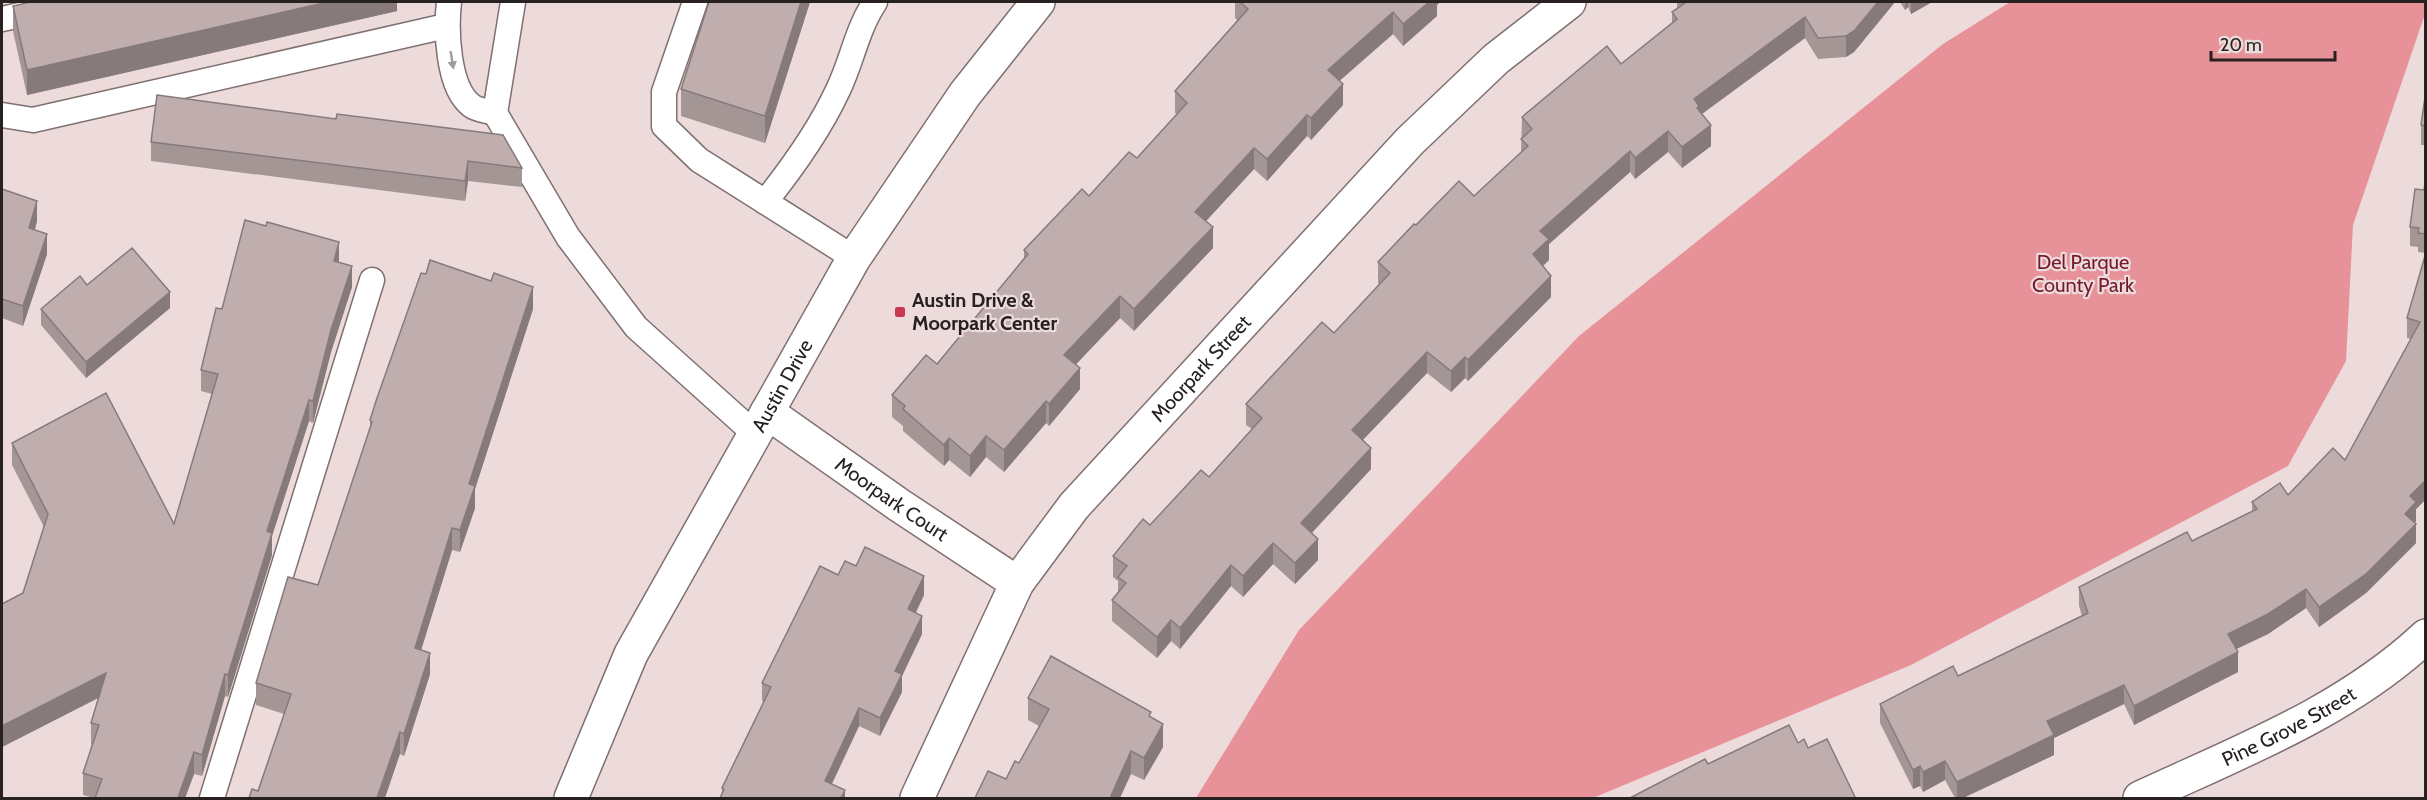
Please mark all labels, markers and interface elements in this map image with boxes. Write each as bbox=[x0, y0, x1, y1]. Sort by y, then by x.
scale bar bbox=[2211, 24, 2336, 62]
text: 20 m bbox=[2220, 34, 2262, 56]
one-way arrow bbox=[447, 50, 456, 69]
park label: Del Parque County Park bbox=[2032, 250, 2134, 297]
place label: Austin Drive & Moorpark Center bbox=[912, 288, 1057, 335]
marker: Austin Drive & Moorpark Center bbox=[893, 305, 907, 319]
street label: Moorpark Street bbox=[1146, 310, 1256, 427]
street label: Austin Drive bbox=[747, 335, 818, 436]
street label: Moorpark Court bbox=[831, 452, 953, 546]
street label: Pine Grove Street bbox=[2218, 681, 2360, 771]

